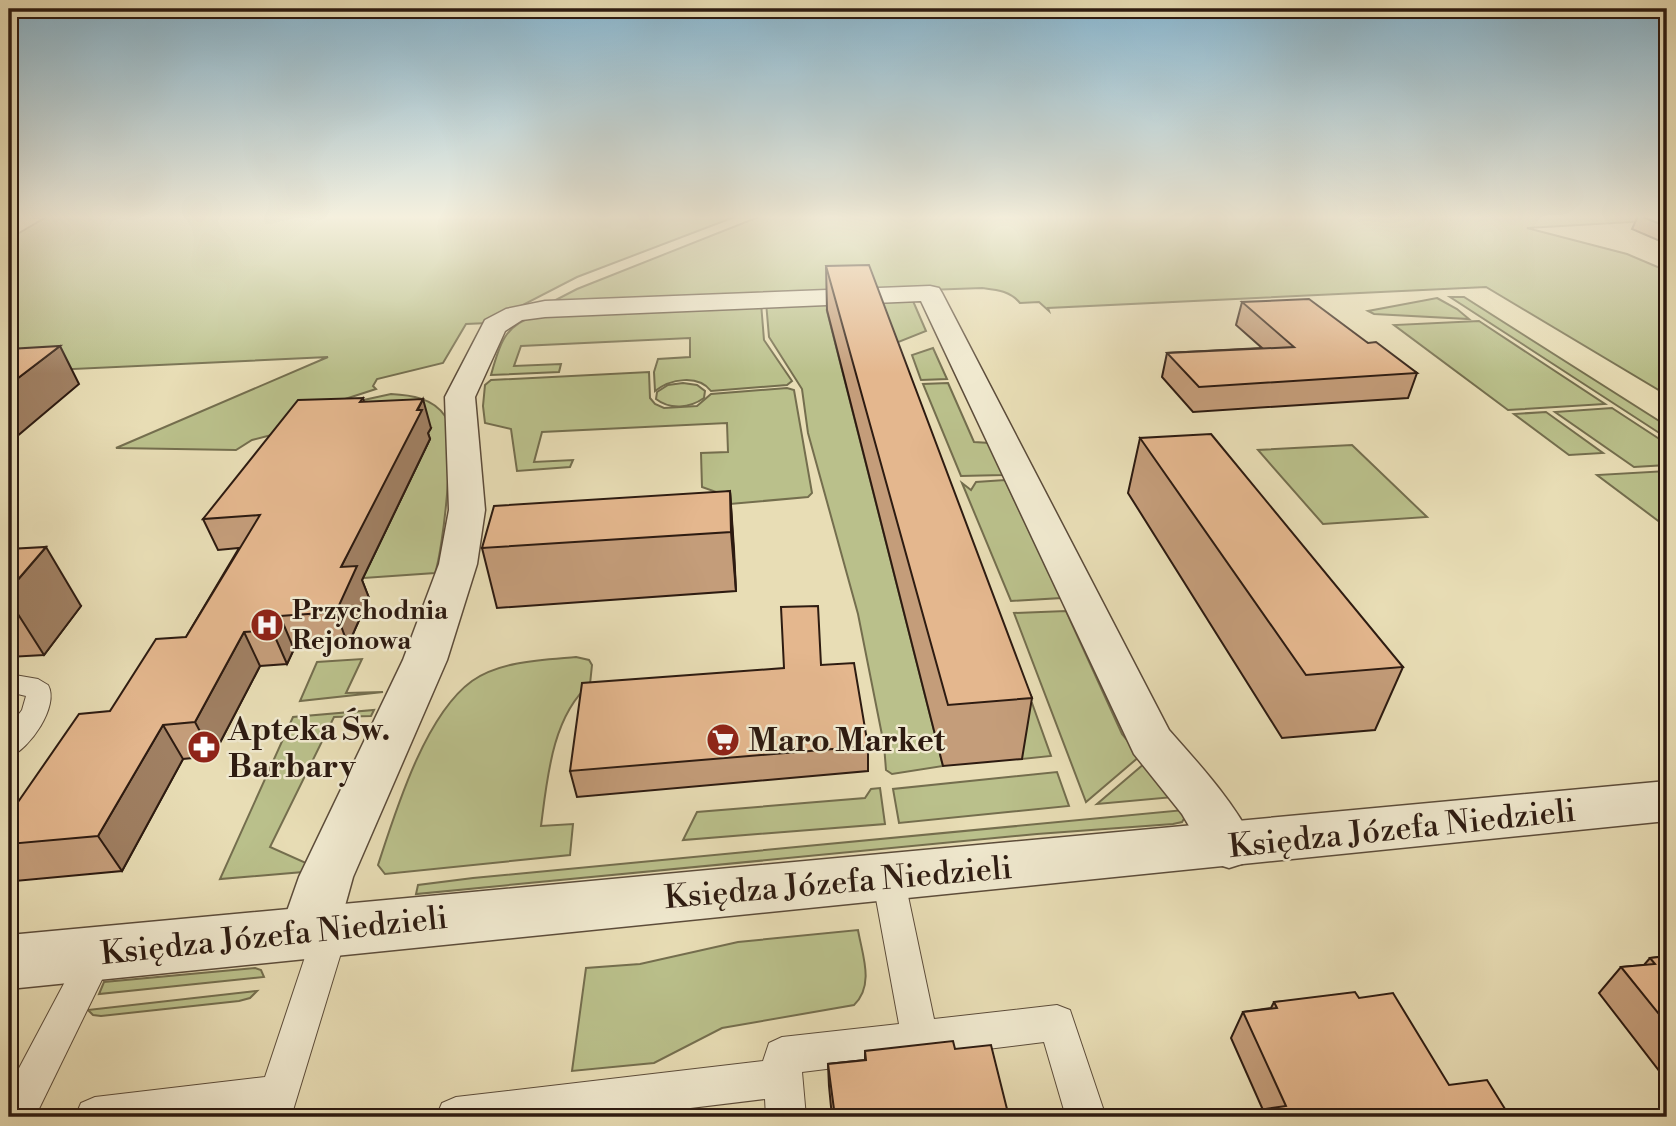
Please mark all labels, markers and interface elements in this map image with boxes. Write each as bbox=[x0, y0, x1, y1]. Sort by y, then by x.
place label: Przychodnia Rejonowa bbox=[292, 595, 449, 657]
hospital icon: Przychodnia Rejonowa bbox=[248, 606, 286, 644]
place label: Apteka Św. Barbary bbox=[227, 707, 390, 787]
supermarket icon: Maro Market bbox=[704, 721, 742, 759]
place label: Maro Market bbox=[748, 721, 946, 761]
pharmacy icon: Apteka Św. Barbary bbox=[185, 728, 223, 766]
street label: Księdza Józefa Niedzieli bbox=[1227, 791, 1578, 867]
street label: Księdza Józefa Niedzieli bbox=[663, 848, 1014, 918]
street label: Księdza Józefa Niedzieli bbox=[99, 898, 450, 974]

